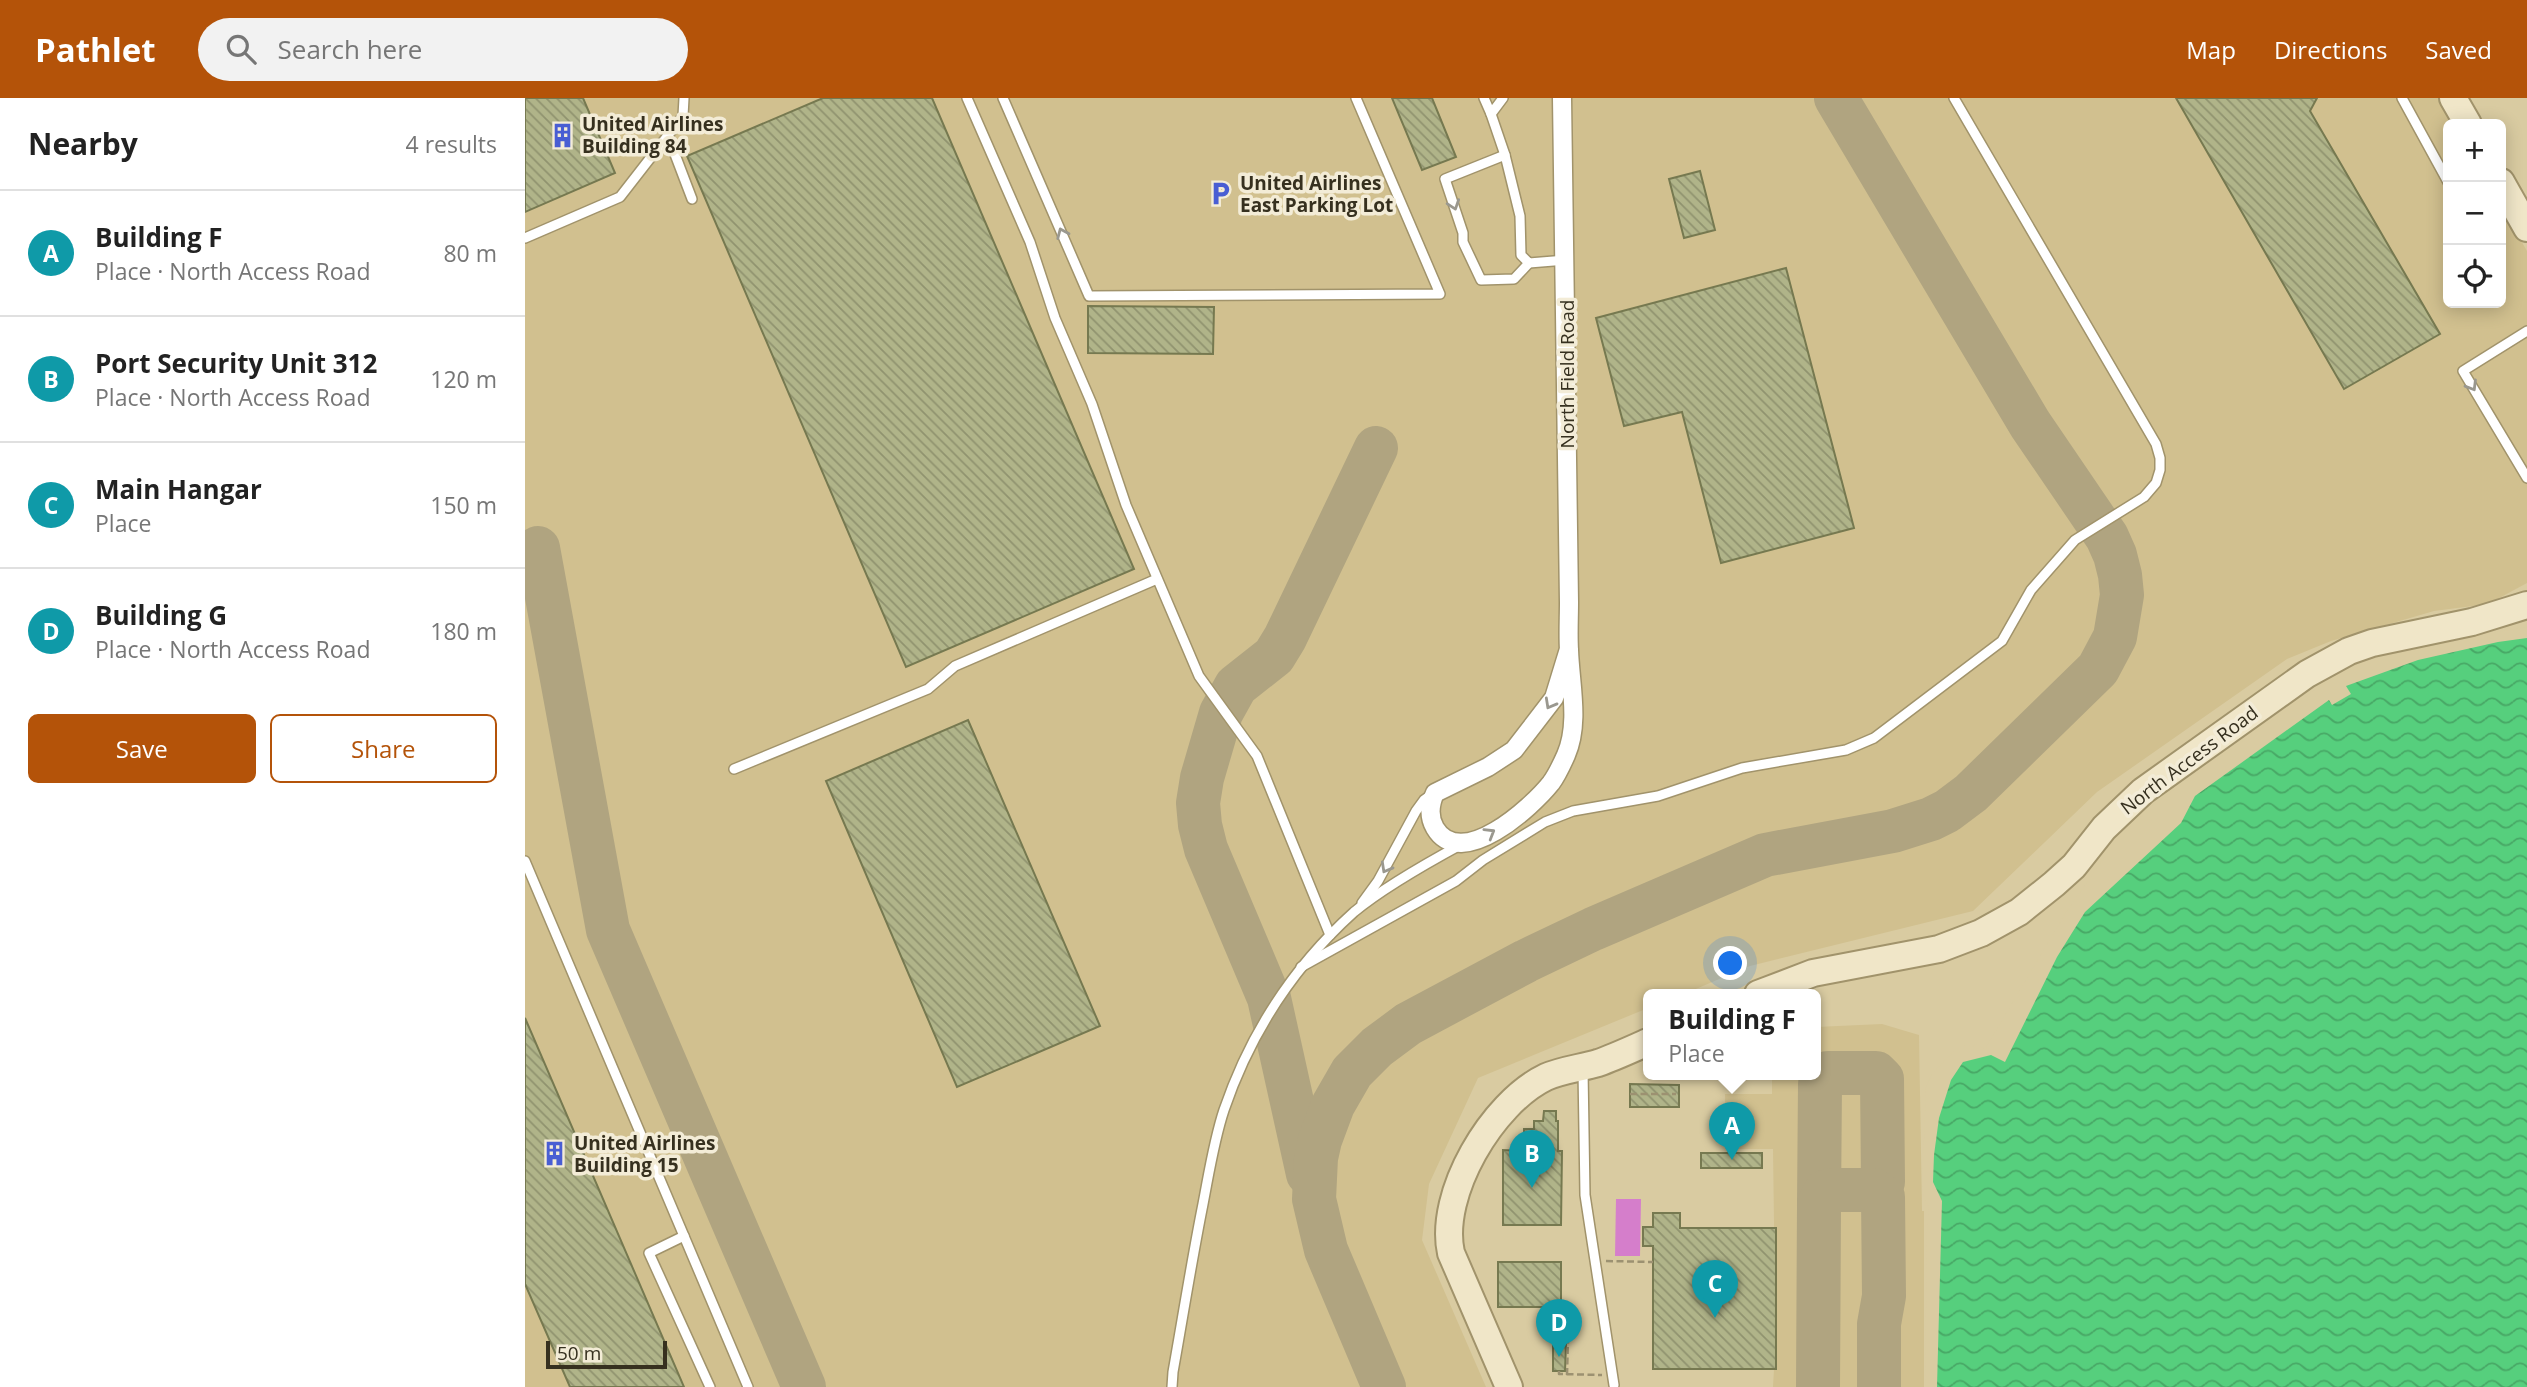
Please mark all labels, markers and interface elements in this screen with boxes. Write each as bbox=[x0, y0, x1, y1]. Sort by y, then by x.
search box bbox=[198, 18, 688, 81]
text: Pathlet bbox=[35, 27, 156, 72]
icon: search bbox=[222, 30, 260, 68]
text: Search here bbox=[278, 31, 422, 67]
text: Map bbox=[2186, 33, 2236, 66]
text: Directions bbox=[2274, 33, 2387, 66]
text: Saved bbox=[2425, 33, 2492, 66]
place label: United Airlines Building 84 bbox=[582, 111, 723, 159]
map controls bbox=[2443, 119, 2506, 308]
button: + bbox=[2443, 119, 2506, 182]
building icon: United Airlines Building 84 bbox=[548, 121, 576, 149]
text: Nearby bbox=[28, 123, 138, 164]
text: 4 results bbox=[406, 128, 497, 160]
place label: United Airlines East Parking Lot bbox=[1240, 170, 1393, 218]
parking icon: United Airlines East Parking Lot bbox=[1206, 180, 1234, 208]
button: − bbox=[2443, 182, 2506, 245]
one-way arrow bbox=[1446, 199, 1460, 211]
text: Building F bbox=[95, 219, 223, 255]
one-way arrow bbox=[1057, 228, 1071, 240]
text: A bbox=[43, 237, 59, 269]
text: 80 m bbox=[443, 237, 497, 269]
button: locate bbox=[2443, 245, 2506, 308]
text: Place · North Access Road bbox=[95, 255, 370, 287]
street label: North Field Road bbox=[1554, 300, 1580, 448]
text: Port Security Unit 312 bbox=[95, 345, 377, 381]
text: B bbox=[43, 363, 59, 395]
text: 120 m bbox=[430, 363, 497, 395]
one-way arrow bbox=[2464, 379, 2477, 392]
text: Place · North Access Road bbox=[95, 381, 370, 413]
text: Main Hangar bbox=[95, 471, 262, 507]
text: C bbox=[44, 489, 58, 521]
text: 150 m bbox=[430, 489, 497, 521]
text: Place bbox=[95, 507, 151, 539]
text: Building G bbox=[95, 597, 227, 633]
text: D bbox=[42, 615, 60, 647]
text: 180 m bbox=[430, 615, 497, 647]
text: Place · North Access Road bbox=[95, 633, 370, 665]
one-way arrow bbox=[1544, 696, 1558, 709]
street label: North Access Road bbox=[2115, 700, 2263, 820]
button: Save bbox=[28, 714, 256, 783]
button: Share bbox=[270, 714, 497, 783]
one-way arrow bbox=[1482, 828, 1495, 841]
one-way arrow bbox=[1381, 861, 1394, 874]
your location bbox=[1713, 946, 1747, 980]
popup bbox=[1643, 989, 1821, 1080]
text: Building F bbox=[1668, 1001, 1796, 1037]
text: Place bbox=[1668, 1037, 1725, 1069]
pin: A bbox=[1709, 1102, 1755, 1160]
place label: United Airlines Building 15 bbox=[574, 1130, 715, 1178]
pin: B bbox=[1509, 1130, 1555, 1188]
building icon: United Airlines Building 15 bbox=[540, 1140, 568, 1168]
pin: C bbox=[1692, 1260, 1738, 1318]
pin: D bbox=[1536, 1299, 1582, 1357]
scale bar bbox=[546, 1338, 667, 1370]
text: 50 m bbox=[557, 1340, 601, 1366]

